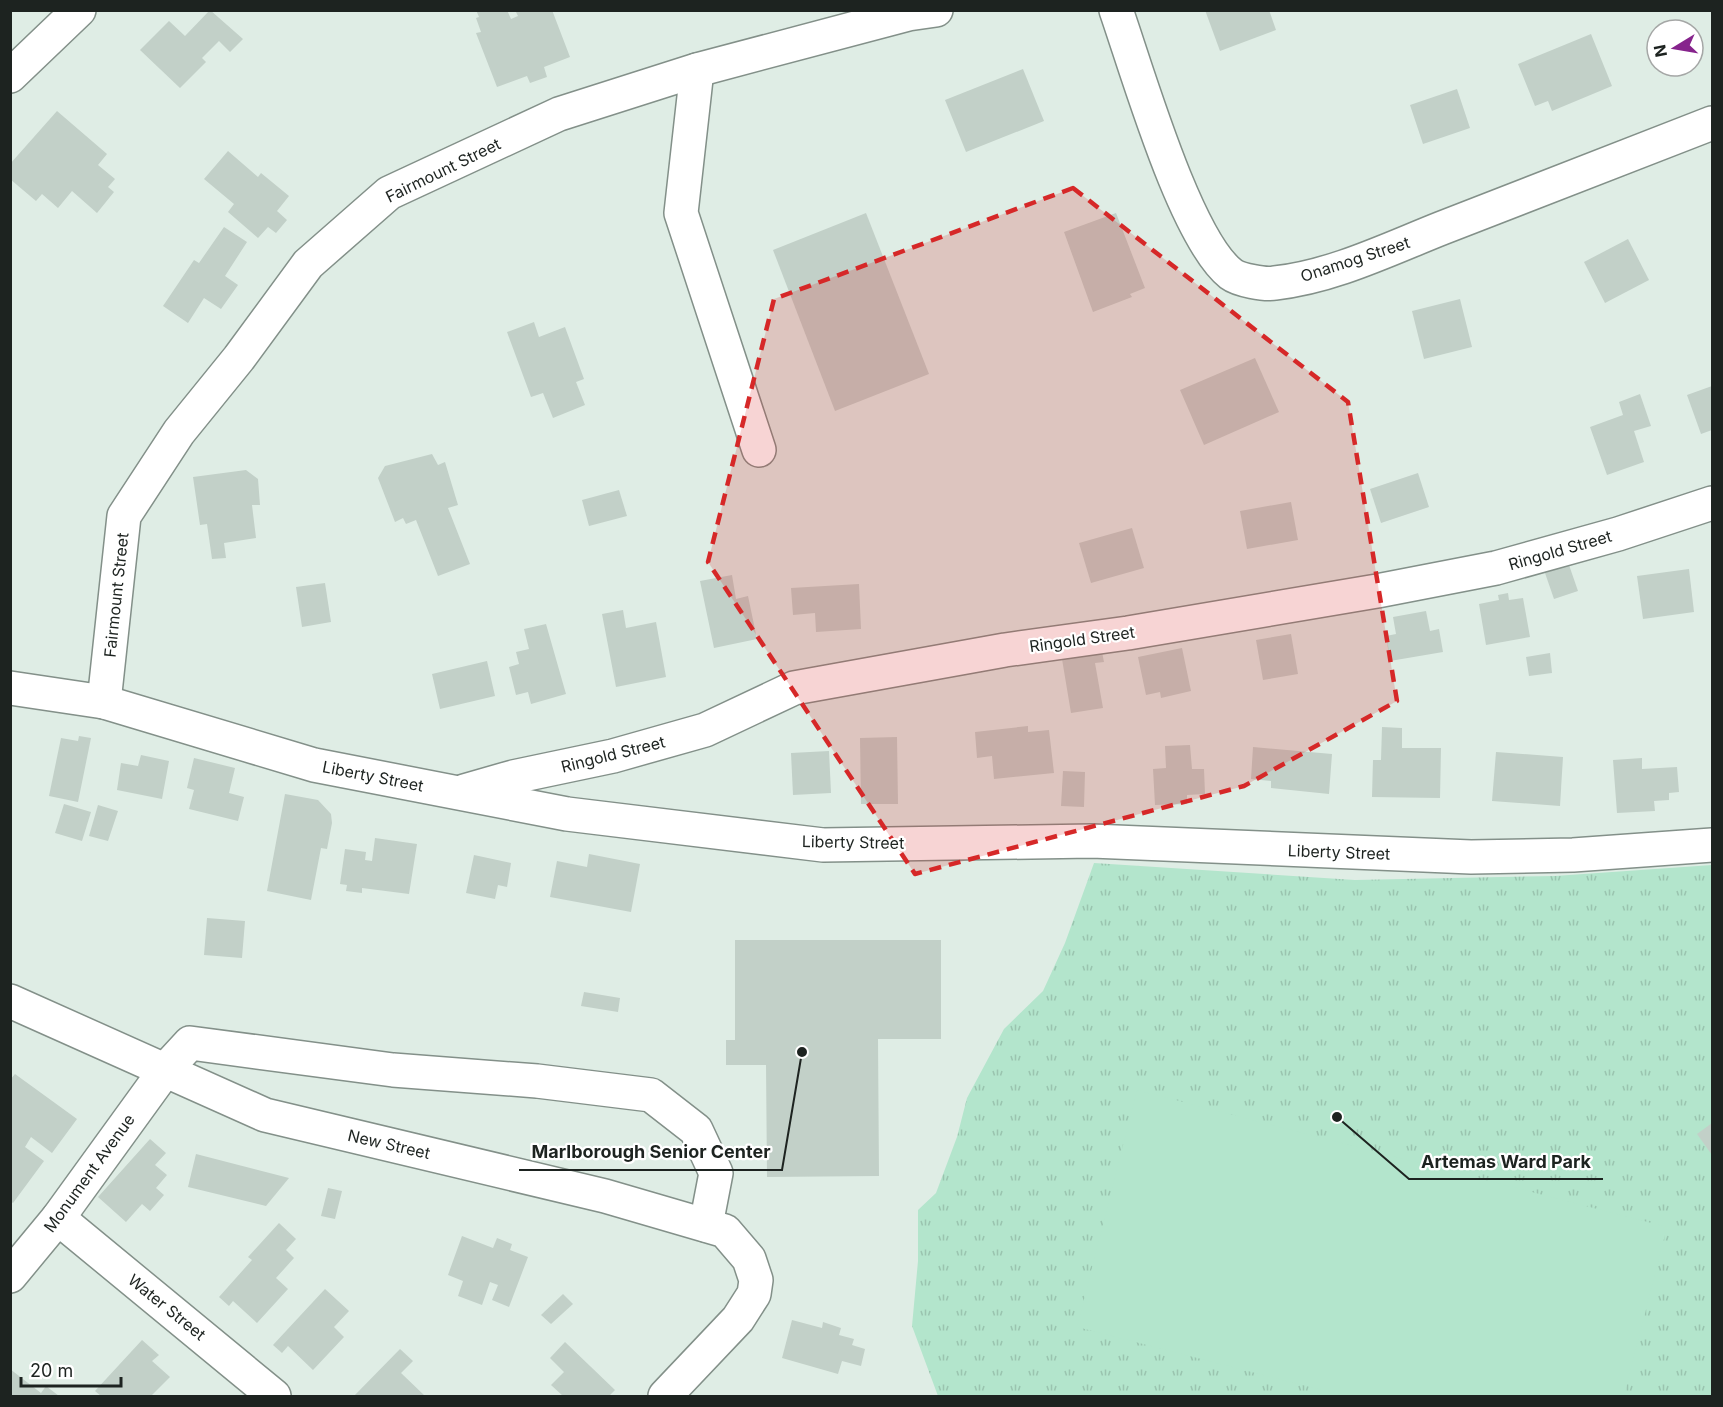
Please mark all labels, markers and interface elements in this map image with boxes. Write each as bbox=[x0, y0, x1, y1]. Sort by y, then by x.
north arrow bbox=[1645, 18, 1705, 78]
text: N bbox=[1649, 43, 1671, 59]
street label: Fairmount Street bbox=[382, 133, 504, 207]
street label: Onamog Street bbox=[1298, 232, 1412, 286]
street label: Ringold Street bbox=[1506, 526, 1614, 574]
street label: Fairmount Street bbox=[99, 532, 133, 658]
street label: Ringold Street bbox=[1028, 622, 1136, 656]
street label: Ringold Street bbox=[559, 731, 667, 777]
street label: Liberty Street bbox=[321, 756, 425, 796]
street label: Liberty Street bbox=[802, 831, 904, 853]
street label: Liberty Street bbox=[1287, 840, 1391, 864]
street label: Monument Avenue bbox=[39, 1110, 139, 1236]
street label: New Street bbox=[346, 1125, 432, 1163]
callout: Marlborough Senior Center bbox=[519, 1134, 782, 1170]
text: Marlborough Senior Center bbox=[531, 1141, 771, 1162]
callout: Artemas Ward Park bbox=[1409, 1143, 1603, 1179]
text: Artemas Ward Park bbox=[1421, 1151, 1592, 1172]
street label: Water Street bbox=[124, 1270, 210, 1344]
scale bar bbox=[21, 1350, 122, 1388]
text: 20 m bbox=[30, 1360, 73, 1381]

